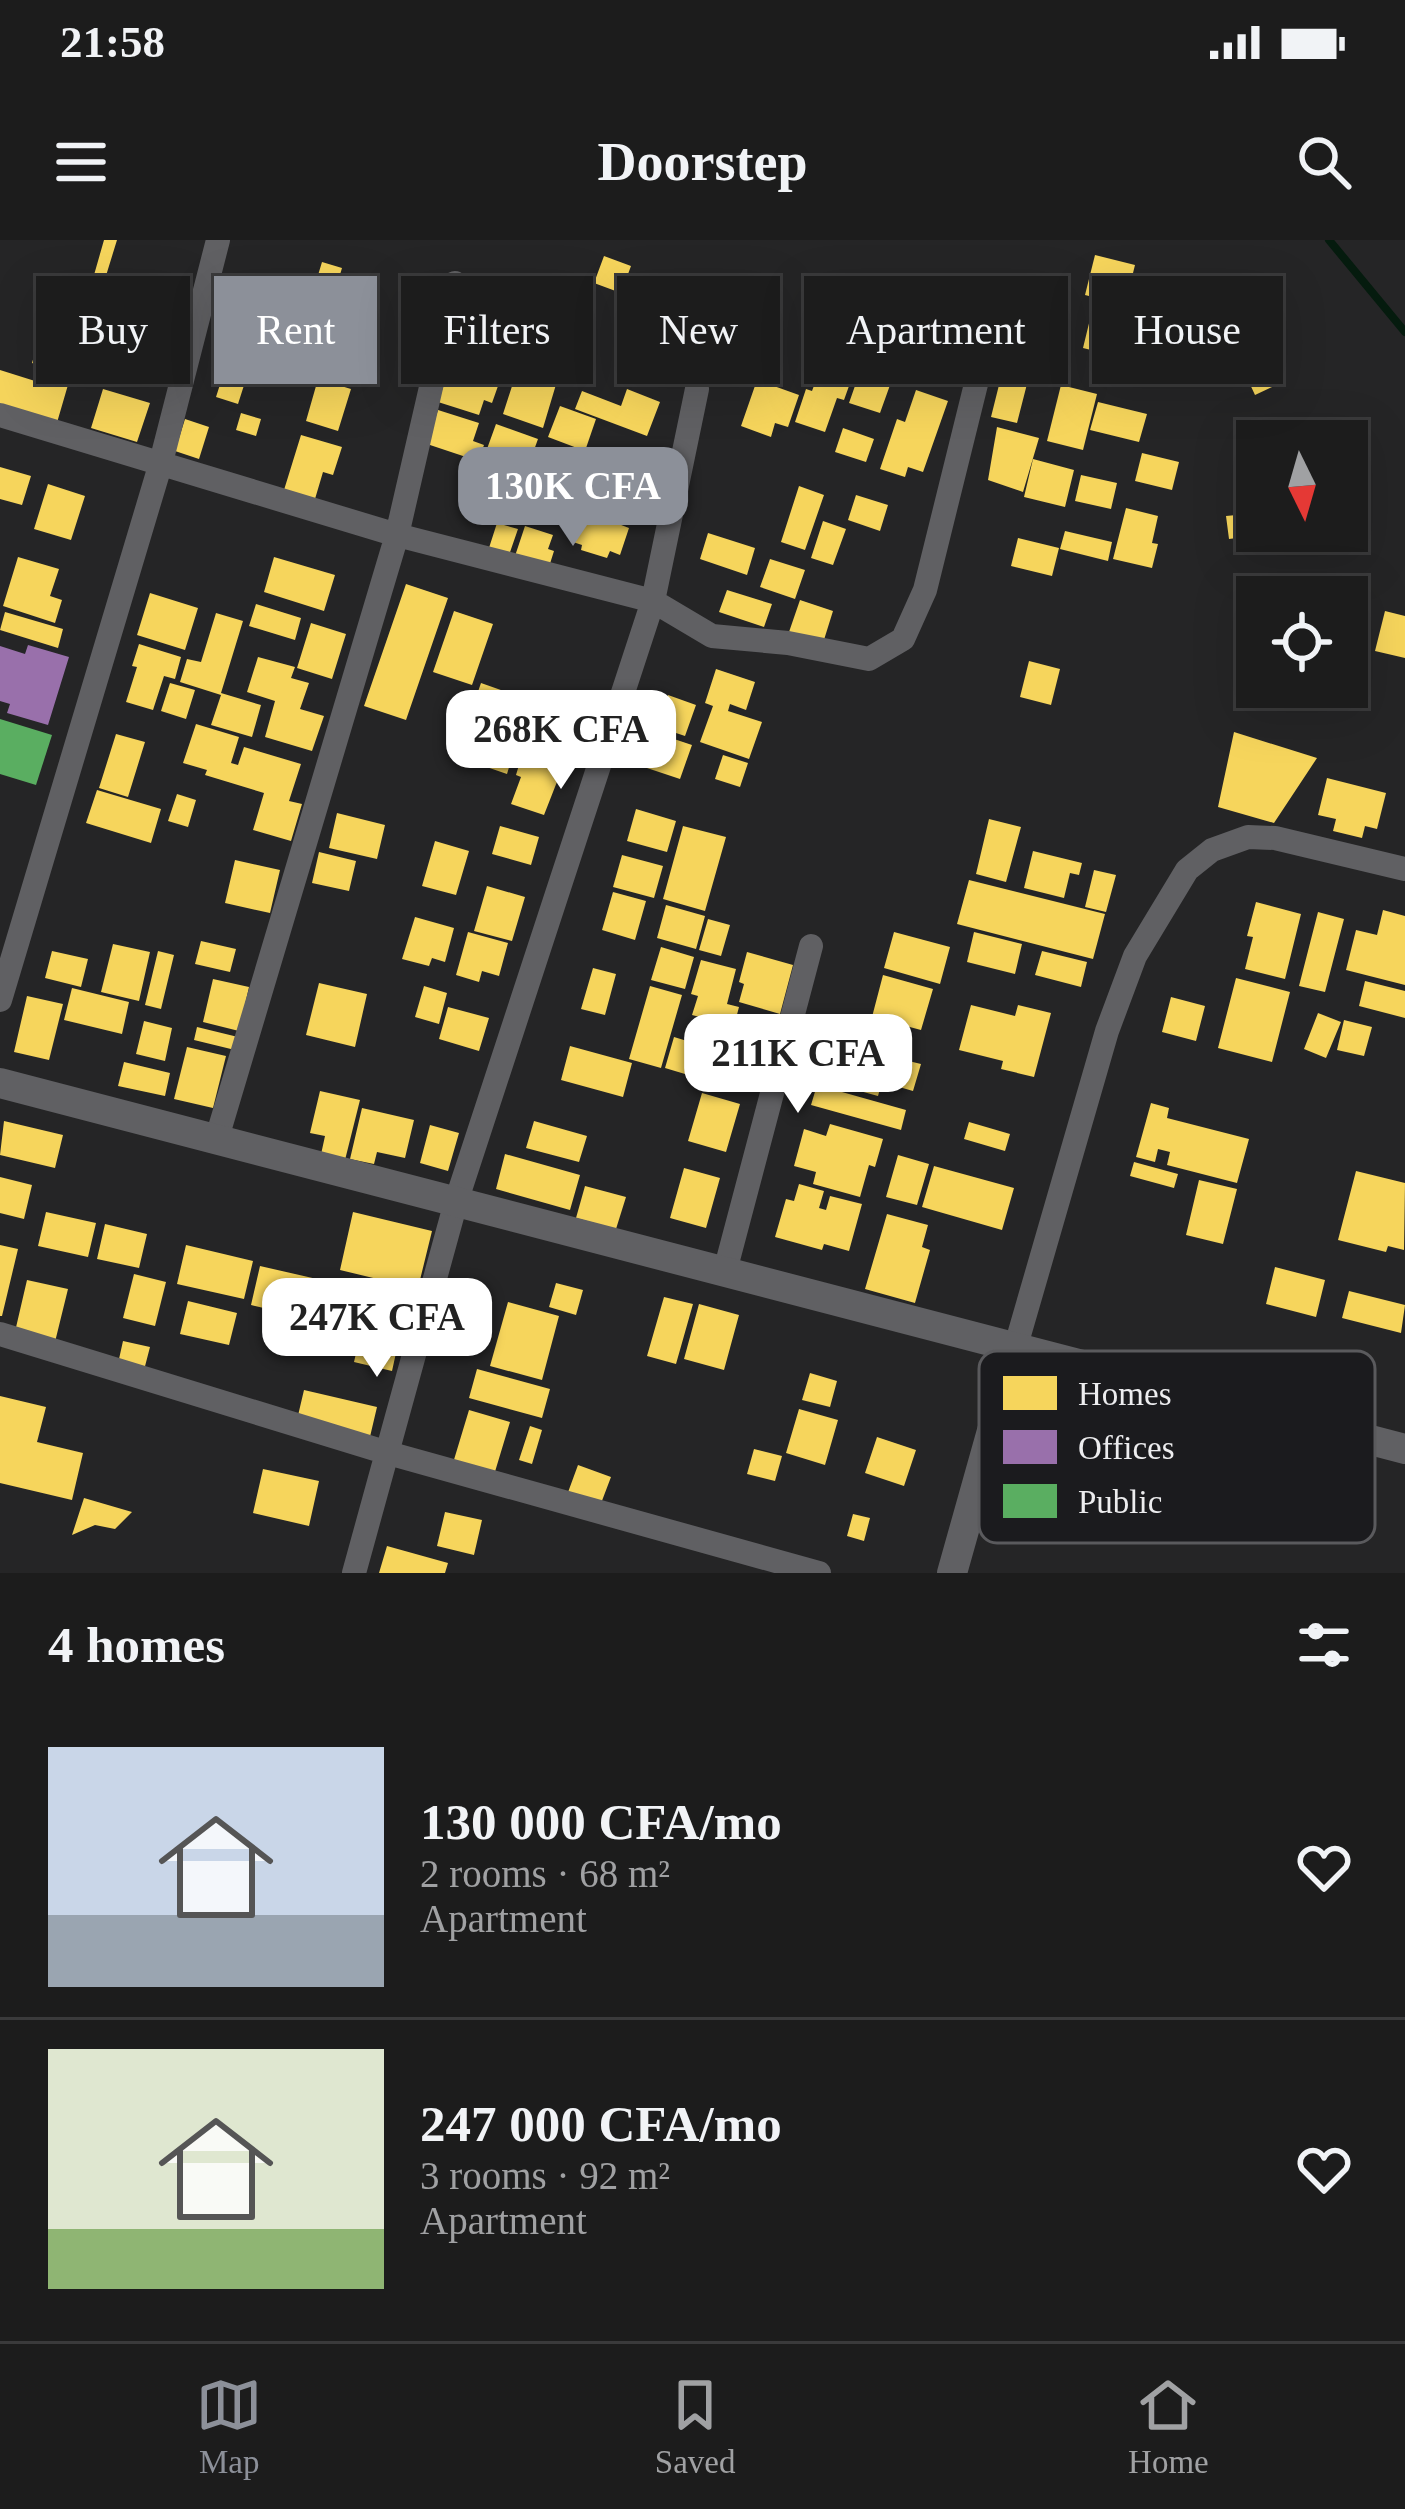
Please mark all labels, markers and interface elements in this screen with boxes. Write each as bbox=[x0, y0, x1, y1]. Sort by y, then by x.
text: 21:58 bbox=[60, 17, 165, 67]
icon: menu bbox=[48, 129, 114, 195]
icon: search bbox=[1291, 129, 1357, 195]
text: Doorstep bbox=[598, 132, 807, 192]
chip: Buy bbox=[36, 276, 190, 384]
chip: Rent bbox=[214, 276, 377, 384]
chip: Filters bbox=[401, 276, 593, 384]
chip: New bbox=[617, 276, 780, 384]
chip: Apartment bbox=[804, 276, 1068, 384]
chip: House bbox=[1092, 276, 1283, 384]
north arrow bbox=[1236, 420, 1368, 552]
map controls bbox=[1236, 420, 1368, 708]
pin: 130K CFA bbox=[449, 447, 697, 549]
text: 130K CFA bbox=[485, 464, 661, 507]
button: locate bbox=[1236, 576, 1368, 708]
pin: 268K CFA bbox=[437, 690, 685, 792]
text: 268K CFA bbox=[473, 707, 649, 750]
pin: 211K CFA bbox=[674, 1014, 922, 1116]
text: 211K CFA bbox=[711, 1031, 885, 1074]
pin: 247K CFA bbox=[253, 1278, 501, 1380]
text: 247K CFA bbox=[289, 1295, 465, 1338]
legend bbox=[979, 1351, 1375, 1543]
text: Homes bbox=[1078, 1376, 1172, 1412]
text: Offices bbox=[1078, 1430, 1175, 1466]
text: Public bbox=[1078, 1484, 1162, 1520]
icon: filters bbox=[1291, 1612, 1357, 1678]
text: 4 homes bbox=[48, 1617, 225, 1673]
text: 130 000 CFA/mo bbox=[420, 1794, 782, 1850]
icon: home bbox=[144, 1795, 288, 1939]
icon: heart bbox=[1291, 1834, 1357, 1900]
text: 2 rooms · 68 m² bbox=[420, 1852, 670, 1895]
text: Apartment bbox=[420, 1897, 587, 1940]
text: 247 000 CFA/mo bbox=[420, 2096, 782, 2152]
icon: home bbox=[144, 2097, 288, 2241]
icon: heart bbox=[1291, 2136, 1357, 2202]
text: 3 rooms · 92 m² bbox=[420, 2154, 670, 2197]
text: Apartment bbox=[420, 2199, 587, 2242]
tab: Map bbox=[196, 2372, 262, 2481]
tab: Saved bbox=[655, 2372, 736, 2481]
tab: Home bbox=[1128, 2372, 1209, 2481]

